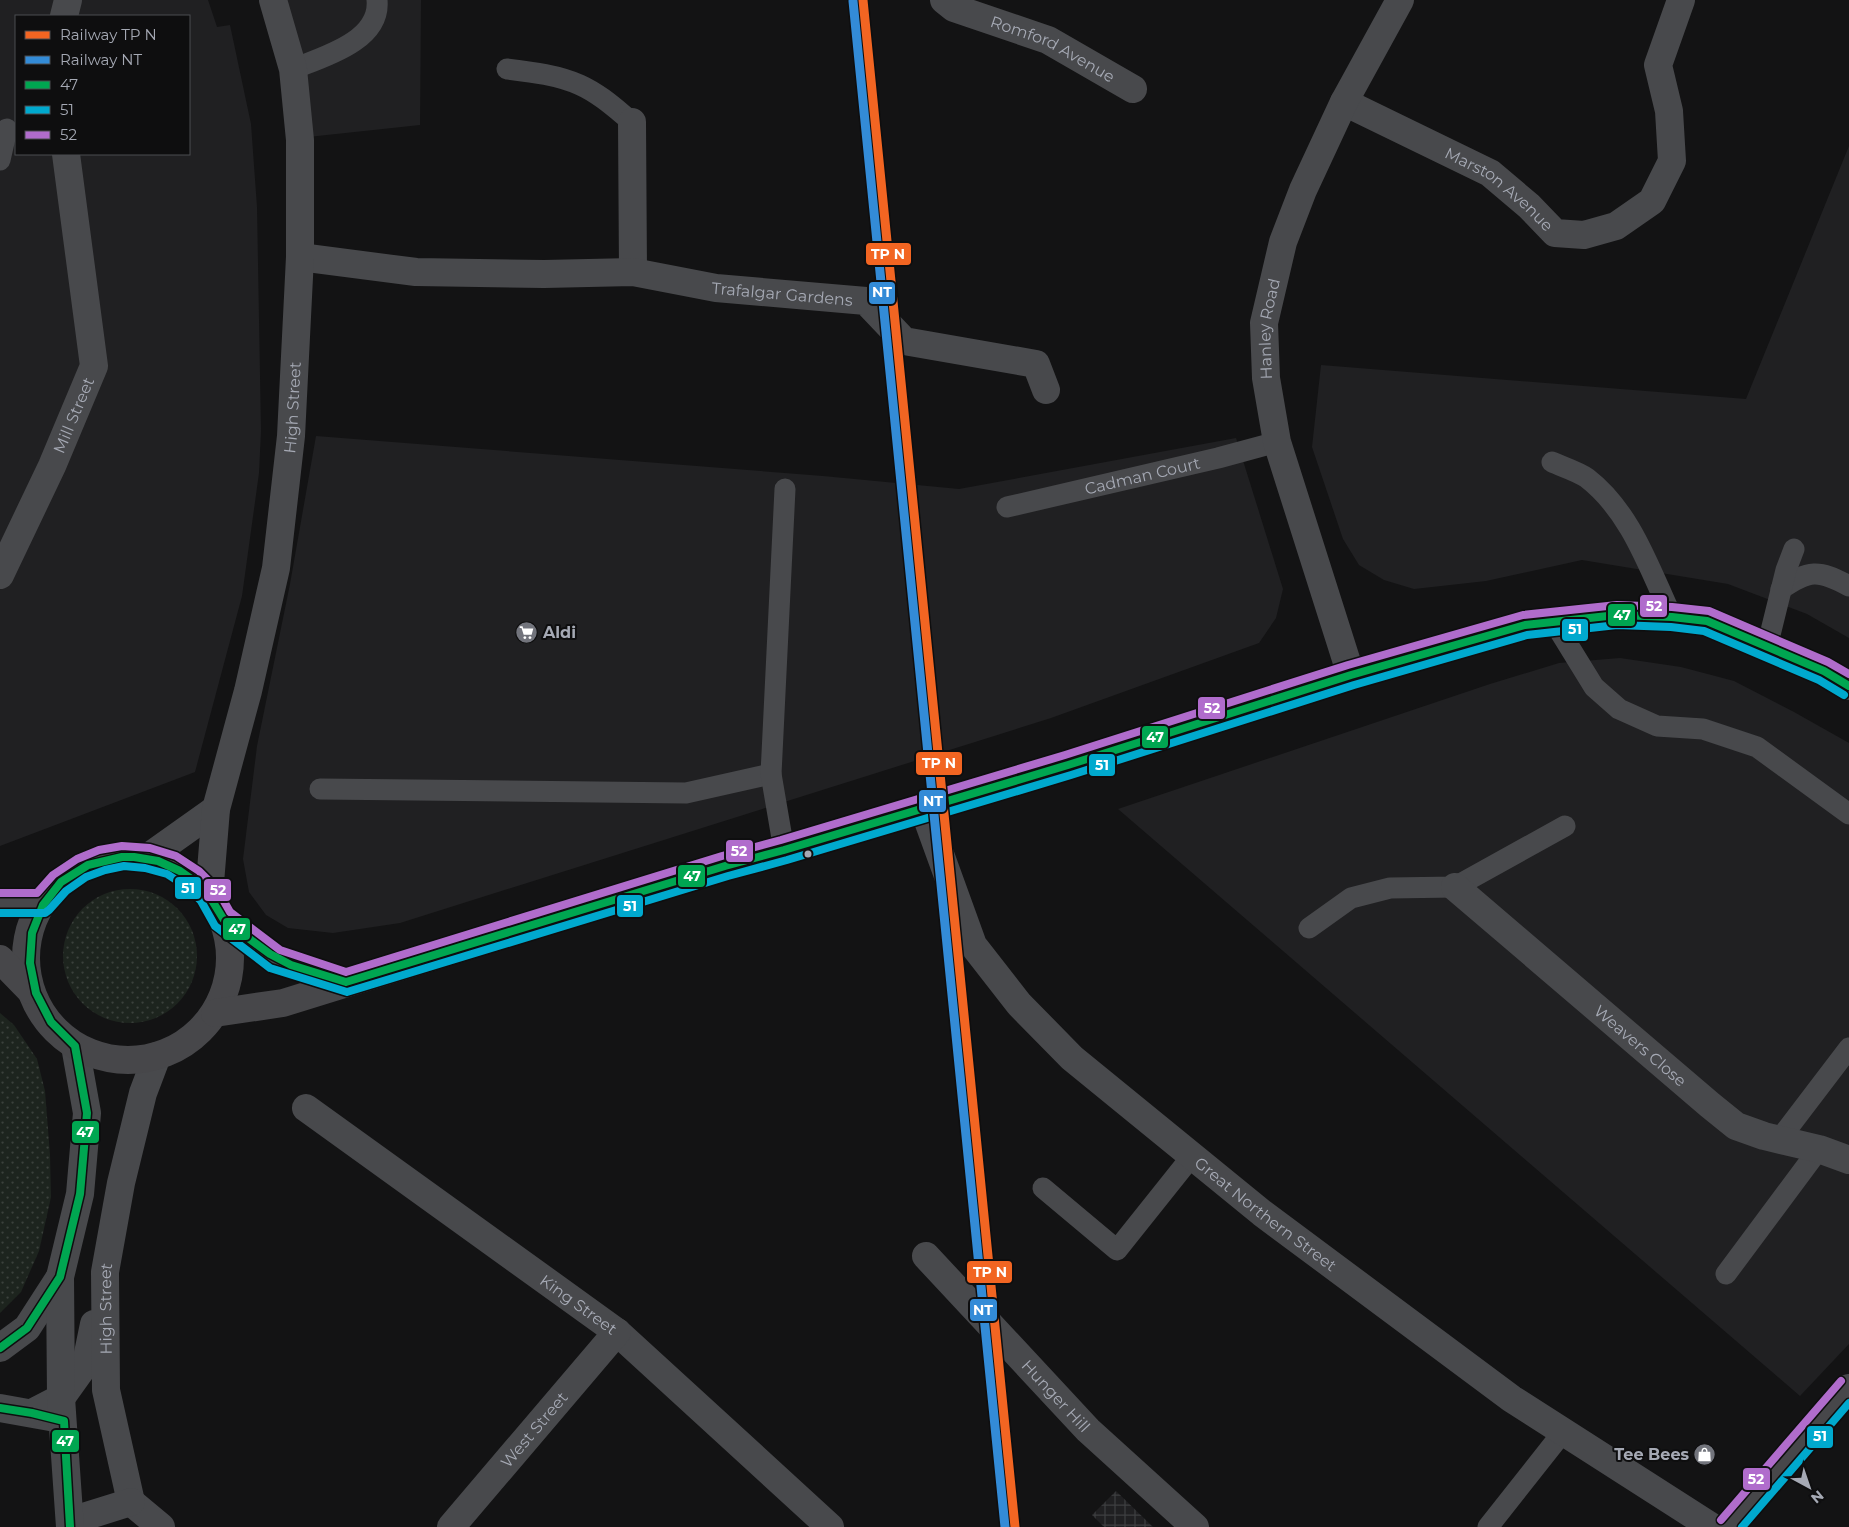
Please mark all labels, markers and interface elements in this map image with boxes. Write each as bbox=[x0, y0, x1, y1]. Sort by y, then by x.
street label: Romford Avenue bbox=[988, 12, 1118, 86]
legend bbox=[15, 15, 190, 155]
text: Railway TP N bbox=[60, 25, 157, 44]
text: Railway NT bbox=[60, 50, 142, 69]
text: 47 bbox=[60, 75, 78, 94]
text: 51 bbox=[60, 100, 74, 119]
text: 52 bbox=[60, 125, 77, 144]
street label: Marston Avenue bbox=[1442, 144, 1557, 235]
line badge: TP N bbox=[865, 242, 912, 266]
text: TP N bbox=[871, 245, 905, 263]
street label: Hanley Road bbox=[1255, 277, 1284, 380]
street label: Trafalgar Gardens bbox=[711, 279, 854, 310]
line badge: NT bbox=[868, 281, 896, 305]
text: NT bbox=[872, 283, 892, 301]
street label: High Street bbox=[280, 361, 305, 454]
street label: Mill Street bbox=[49, 374, 98, 456]
street label: Cadman Court bbox=[1083, 453, 1203, 499]
line badge: 52 bbox=[1639, 594, 1668, 618]
text: 52 bbox=[1646, 597, 1662, 615]
line badge: 47 bbox=[1607, 603, 1636, 627]
text: 47 bbox=[1613, 606, 1631, 624]
line badge: 51 bbox=[1561, 618, 1589, 642]
supermarket icon: Aldi bbox=[515, 620, 539, 644]
text: 51 bbox=[1568, 620, 1582, 638]
place label: Aldi bbox=[542, 623, 576, 642]
line badge: 52 bbox=[1197, 696, 1226, 720]
text: 52 bbox=[1204, 699, 1220, 717]
line badge: 47 bbox=[1141, 725, 1169, 749]
text: 47 bbox=[1146, 728, 1164, 746]
line badge: TP N bbox=[915, 751, 963, 776]
line badge: 51 bbox=[1088, 753, 1116, 777]
text: TP N bbox=[922, 754, 956, 772]
text: 51 bbox=[1095, 756, 1109, 774]
line badge: NT bbox=[918, 789, 947, 813]
text: NT bbox=[923, 792, 943, 810]
line badge: 52 bbox=[725, 839, 754, 863]
text: 52 bbox=[731, 842, 747, 860]
unlabelled marker bbox=[803, 849, 813, 859]
line badge: 47 bbox=[677, 864, 706, 888]
text: 47 bbox=[683, 867, 701, 885]
line badge: 51 bbox=[174, 876, 202, 900]
line badge: 52 bbox=[203, 878, 232, 902]
text: 51 bbox=[181, 879, 195, 897]
text: 52 bbox=[210, 881, 226, 899]
line badge: 51 bbox=[616, 894, 644, 918]
text: 51 bbox=[623, 897, 637, 915]
line badge: 47 bbox=[222, 917, 251, 941]
text: 47 bbox=[228, 920, 246, 938]
street label: Weavers Close bbox=[1590, 1001, 1690, 1091]
line badge: 47 bbox=[71, 1120, 100, 1144]
text: 47 bbox=[76, 1123, 94, 1141]
street label: Great Northern Street bbox=[1191, 1153, 1341, 1276]
line badge: TP N bbox=[966, 1260, 1013, 1284]
street label: High Street bbox=[96, 1261, 117, 1355]
text: TP N bbox=[973, 1263, 1007, 1281]
street label: King Street bbox=[536, 1271, 621, 1339]
line badge: NT bbox=[969, 1298, 998, 1322]
text: NT bbox=[973, 1301, 993, 1319]
street label: Hunger Hill bbox=[1018, 1356, 1094, 1436]
street label: West Street bbox=[497, 1388, 572, 1472]
line badge: 51 bbox=[1806, 1425, 1834, 1449]
text: 51 bbox=[1813, 1427, 1827, 1445]
line badge: 47 bbox=[51, 1429, 80, 1453]
text: 47 bbox=[56, 1432, 74, 1450]
shop icon: Tee Bees bbox=[1693, 1442, 1717, 1466]
place label: Tee Bees bbox=[1614, 1445, 1690, 1464]
north arrow bbox=[1784, 1462, 1834, 1512]
line badge: 52 bbox=[1742, 1467, 1771, 1491]
text: 52 bbox=[1748, 1470, 1764, 1488]
text: N bbox=[1807, 1486, 1827, 1507]

